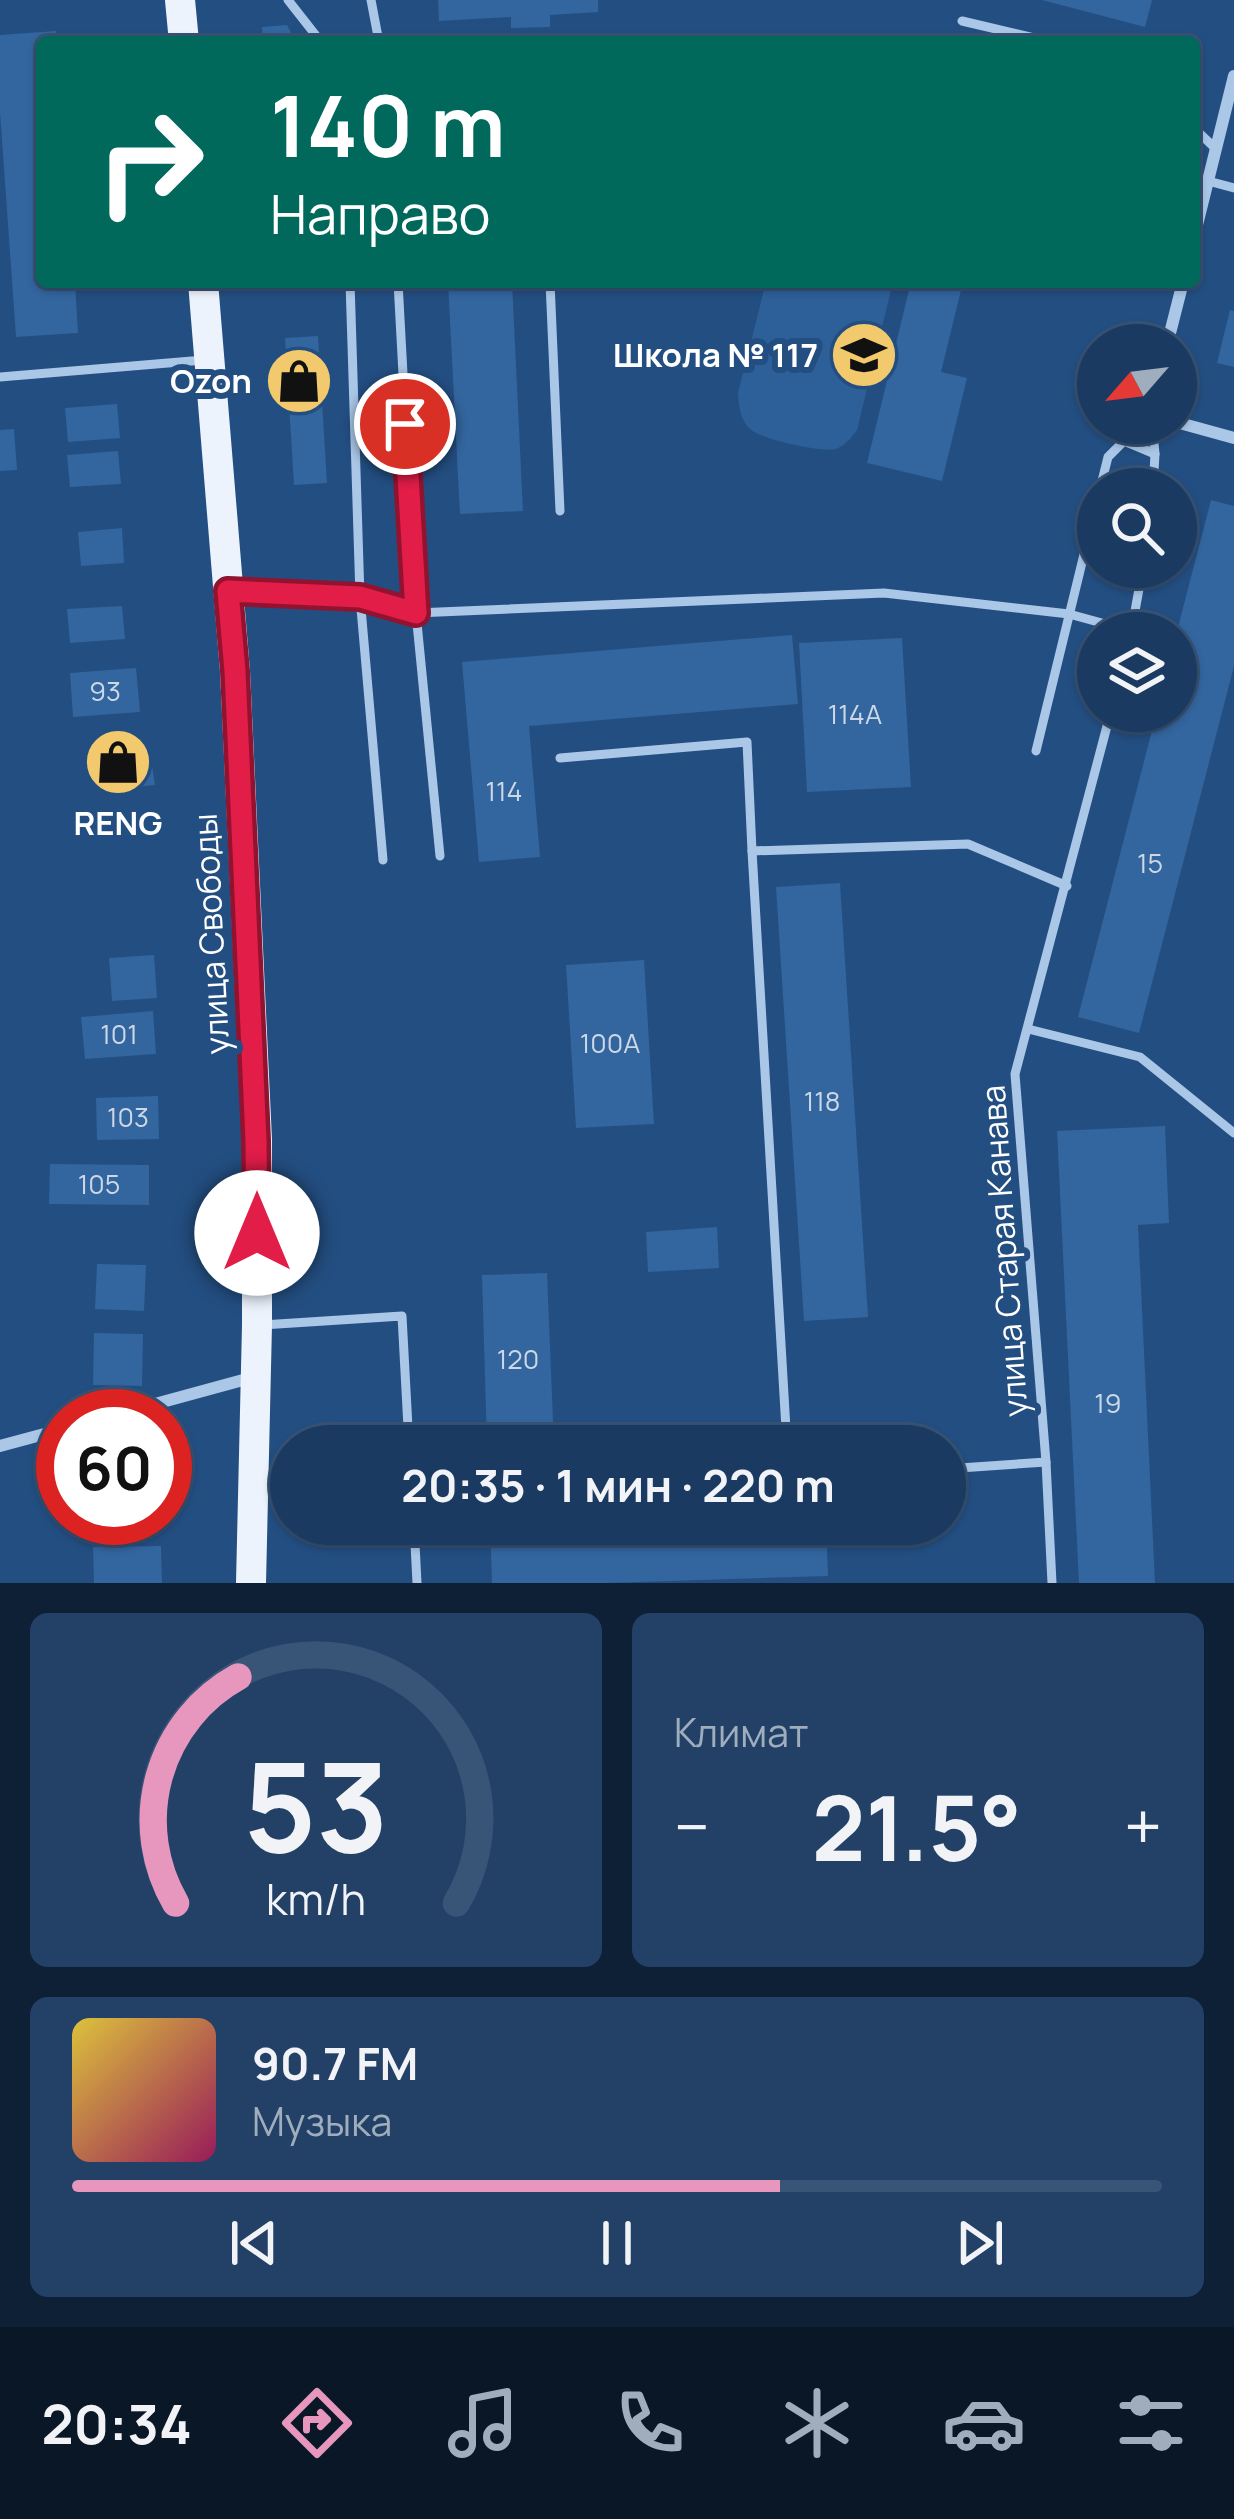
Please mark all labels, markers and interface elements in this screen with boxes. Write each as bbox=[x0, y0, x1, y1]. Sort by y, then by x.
text: 140 m bbox=[270, 67, 506, 182]
icon: right bbox=[72, 84, 228, 240]
text: Направо bbox=[270, 176, 491, 250]
school or university icon: Школа № 117 bbox=[829, 320, 899, 390]
north arrow bbox=[1077, 324, 1197, 444]
map controls bbox=[1077, 324, 1197, 732]
place label: Школа № 117 bbox=[613, 332, 818, 377]
shop icon: Ozon bbox=[264, 346, 334, 416]
place label: Ozon bbox=[170, 358, 252, 403]
pin bbox=[354, 373, 456, 475]
icon: arrive bbox=[372, 391, 438, 457]
button: search bbox=[1077, 468, 1197, 588]
button: layers bbox=[1077, 612, 1197, 732]
house number: 93 bbox=[89, 672, 121, 709]
house number: 114А bbox=[828, 695, 882, 732]
shop icon: RENG bbox=[83, 727, 153, 797]
house number: 114 bbox=[486, 772, 522, 809]
place label: RENG bbox=[74, 800, 162, 845]
street label: улица Свободы bbox=[182, 812, 239, 1056]
house number: 15 bbox=[1137, 844, 1163, 881]
house number: 101 bbox=[100, 1015, 138, 1052]
house number: 100А bbox=[580, 1024, 640, 1061]
house number: 118 bbox=[804, 1082, 840, 1119]
street label: улица Старая Канава bbox=[969, 1084, 1038, 1418]
house number: 103 bbox=[107, 1098, 149, 1135]
house number: 105 bbox=[78, 1165, 120, 1202]
position arrow bbox=[194, 1170, 320, 1296]
house number: 120 bbox=[497, 1340, 539, 1377]
house number: 19 bbox=[1094, 1384, 1122, 1421]
speed limit sign: 60 bbox=[36, 1389, 192, 1545]
text: 20:35 · 1 мин · 220 m bbox=[401, 1454, 835, 1516]
text: Климат bbox=[674, 1705, 809, 1759]
text: 53 bbox=[243, 1719, 389, 1889]
text: 21.5° bbox=[812, 1765, 1022, 1888]
text: − bbox=[674, 1781, 710, 1871]
text: + bbox=[1124, 1781, 1162, 1871]
text: km/h bbox=[266, 1869, 366, 1928]
text: 90.7 FM bbox=[252, 2032, 418, 2094]
text: Музыка bbox=[252, 2094, 392, 2148]
icon: previous bbox=[221, 2210, 287, 2276]
icon: pause bbox=[584, 2210, 650, 2276]
icon: next bbox=[947, 2210, 1013, 2276]
icon: directions bbox=[275, 2381, 359, 2465]
icon: music bbox=[441, 2381, 525, 2465]
icon: phone bbox=[608, 2381, 692, 2465]
icon: climate bbox=[775, 2381, 859, 2465]
icon: car bbox=[942, 2381, 1026, 2465]
icon: filters bbox=[1109, 2381, 1193, 2465]
text: 20:34 bbox=[41, 2386, 192, 2460]

